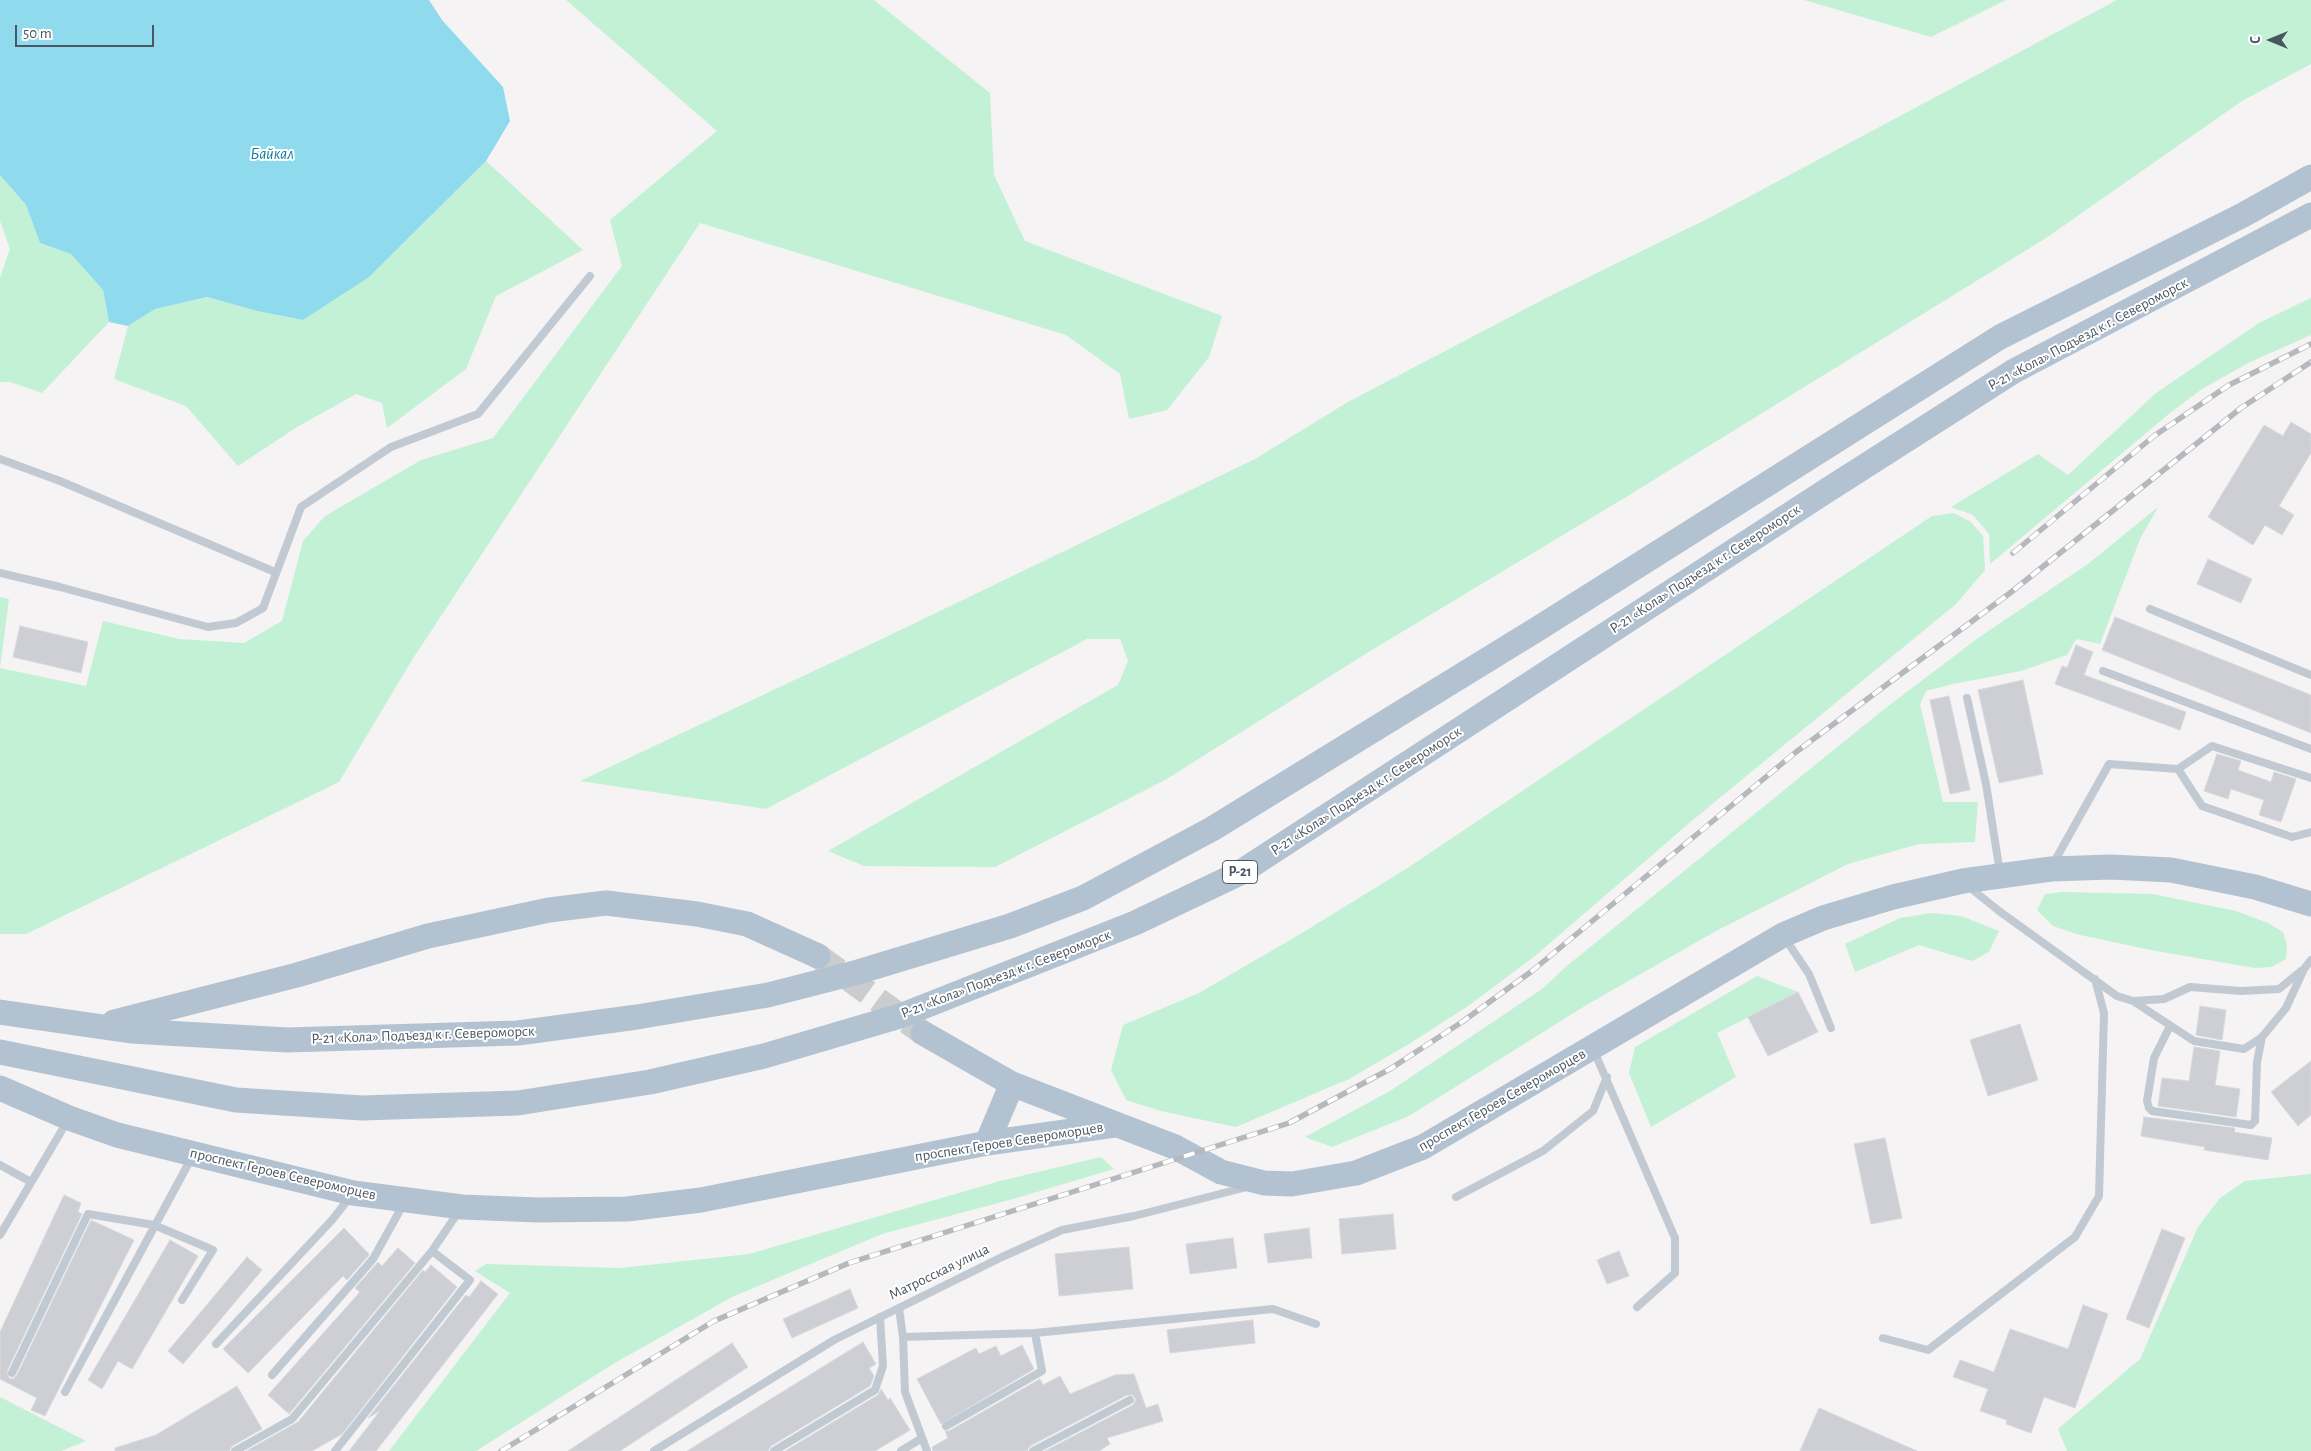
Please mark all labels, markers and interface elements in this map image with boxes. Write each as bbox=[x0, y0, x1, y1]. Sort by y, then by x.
scale bar bbox=[18, 15, 156, 47]
north arrow bbox=[2246, 15, 2296, 65]
text: 50 m bbox=[23, 26, 52, 41]
text: С bbox=[2249, 36, 2263, 44]
water label: Байкал bbox=[250, 144, 294, 164]
street label: Р-21 «Кола» Подъезд к г. Североморск bbox=[1985, 274, 2191, 394]
street label: Р-21 «Кола» Подъезд к г. Североморск bbox=[1606, 501, 1804, 637]
street label: Р-21 «Кола» Подъезд к г. Североморск bbox=[1267, 723, 1465, 859]
road number: Р-21 bbox=[1222, 860, 1258, 884]
street label: Р-21 «Кола» Подъезд к г. Североморск bbox=[898, 926, 1114, 1022]
street label: Р-21 «Кола» Подъезд к г. Североморск bbox=[311, 1022, 535, 1048]
street label: проспект Героев Североморцев bbox=[1415, 1045, 1589, 1155]
street label: проспект Героев Североморцев bbox=[913, 1118, 1105, 1166]
street label: проспект Героев Североморцев bbox=[188, 1144, 378, 1204]
street label: Матросская улица bbox=[886, 1240, 992, 1304]

